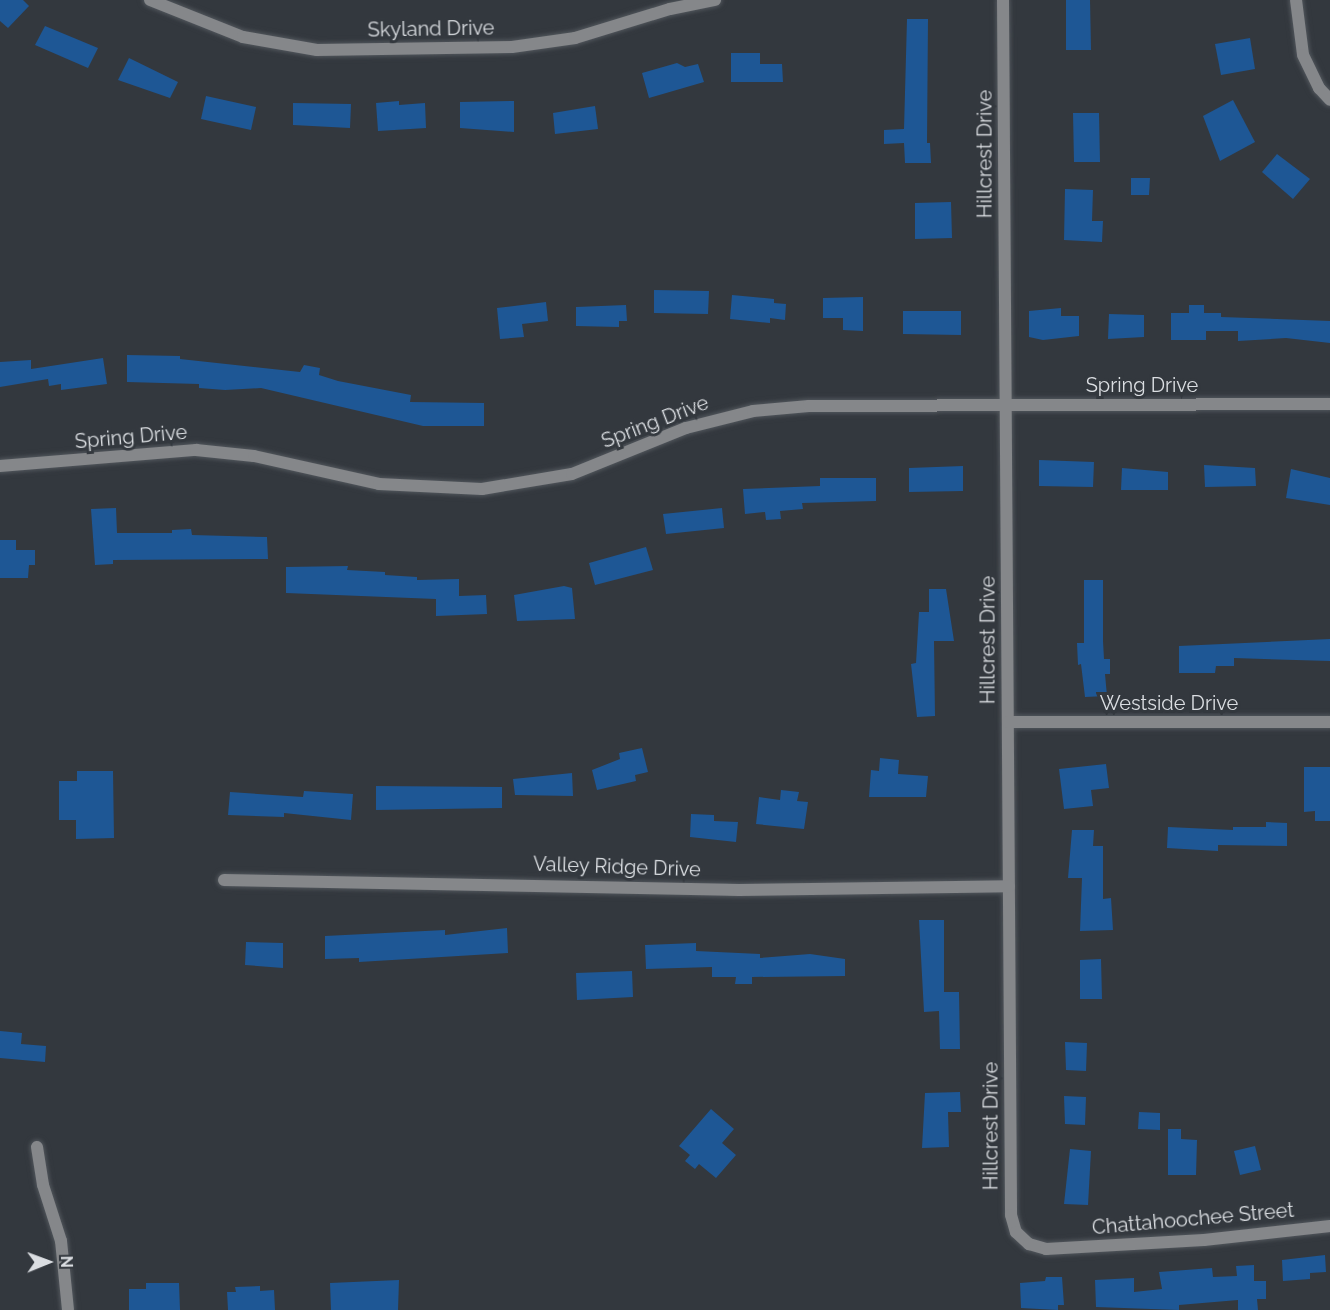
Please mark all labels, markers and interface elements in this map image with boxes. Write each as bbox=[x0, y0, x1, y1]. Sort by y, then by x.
street label: Skyland Drive bbox=[367, 16, 495, 42]
street label: Hillcrest Drive bbox=[973, 90, 997, 218]
street label: Spring Drive bbox=[1086, 373, 1198, 397]
street label: Spring Drive bbox=[598, 391, 712, 453]
street label: Spring Drive bbox=[74, 420, 188, 454]
street label: Hillcrest Drive bbox=[976, 576, 1000, 704]
street label: Westside Drive bbox=[1100, 691, 1238, 715]
street label: Valley Ridge Drive bbox=[532, 852, 702, 882]
street label: Hillcrest Drive bbox=[979, 1062, 1003, 1190]
street label: Chattahoochee Street bbox=[1091, 1198, 1295, 1240]
north arrow bbox=[18, 1232, 78, 1292]
text: N bbox=[57, 1255, 76, 1268]

